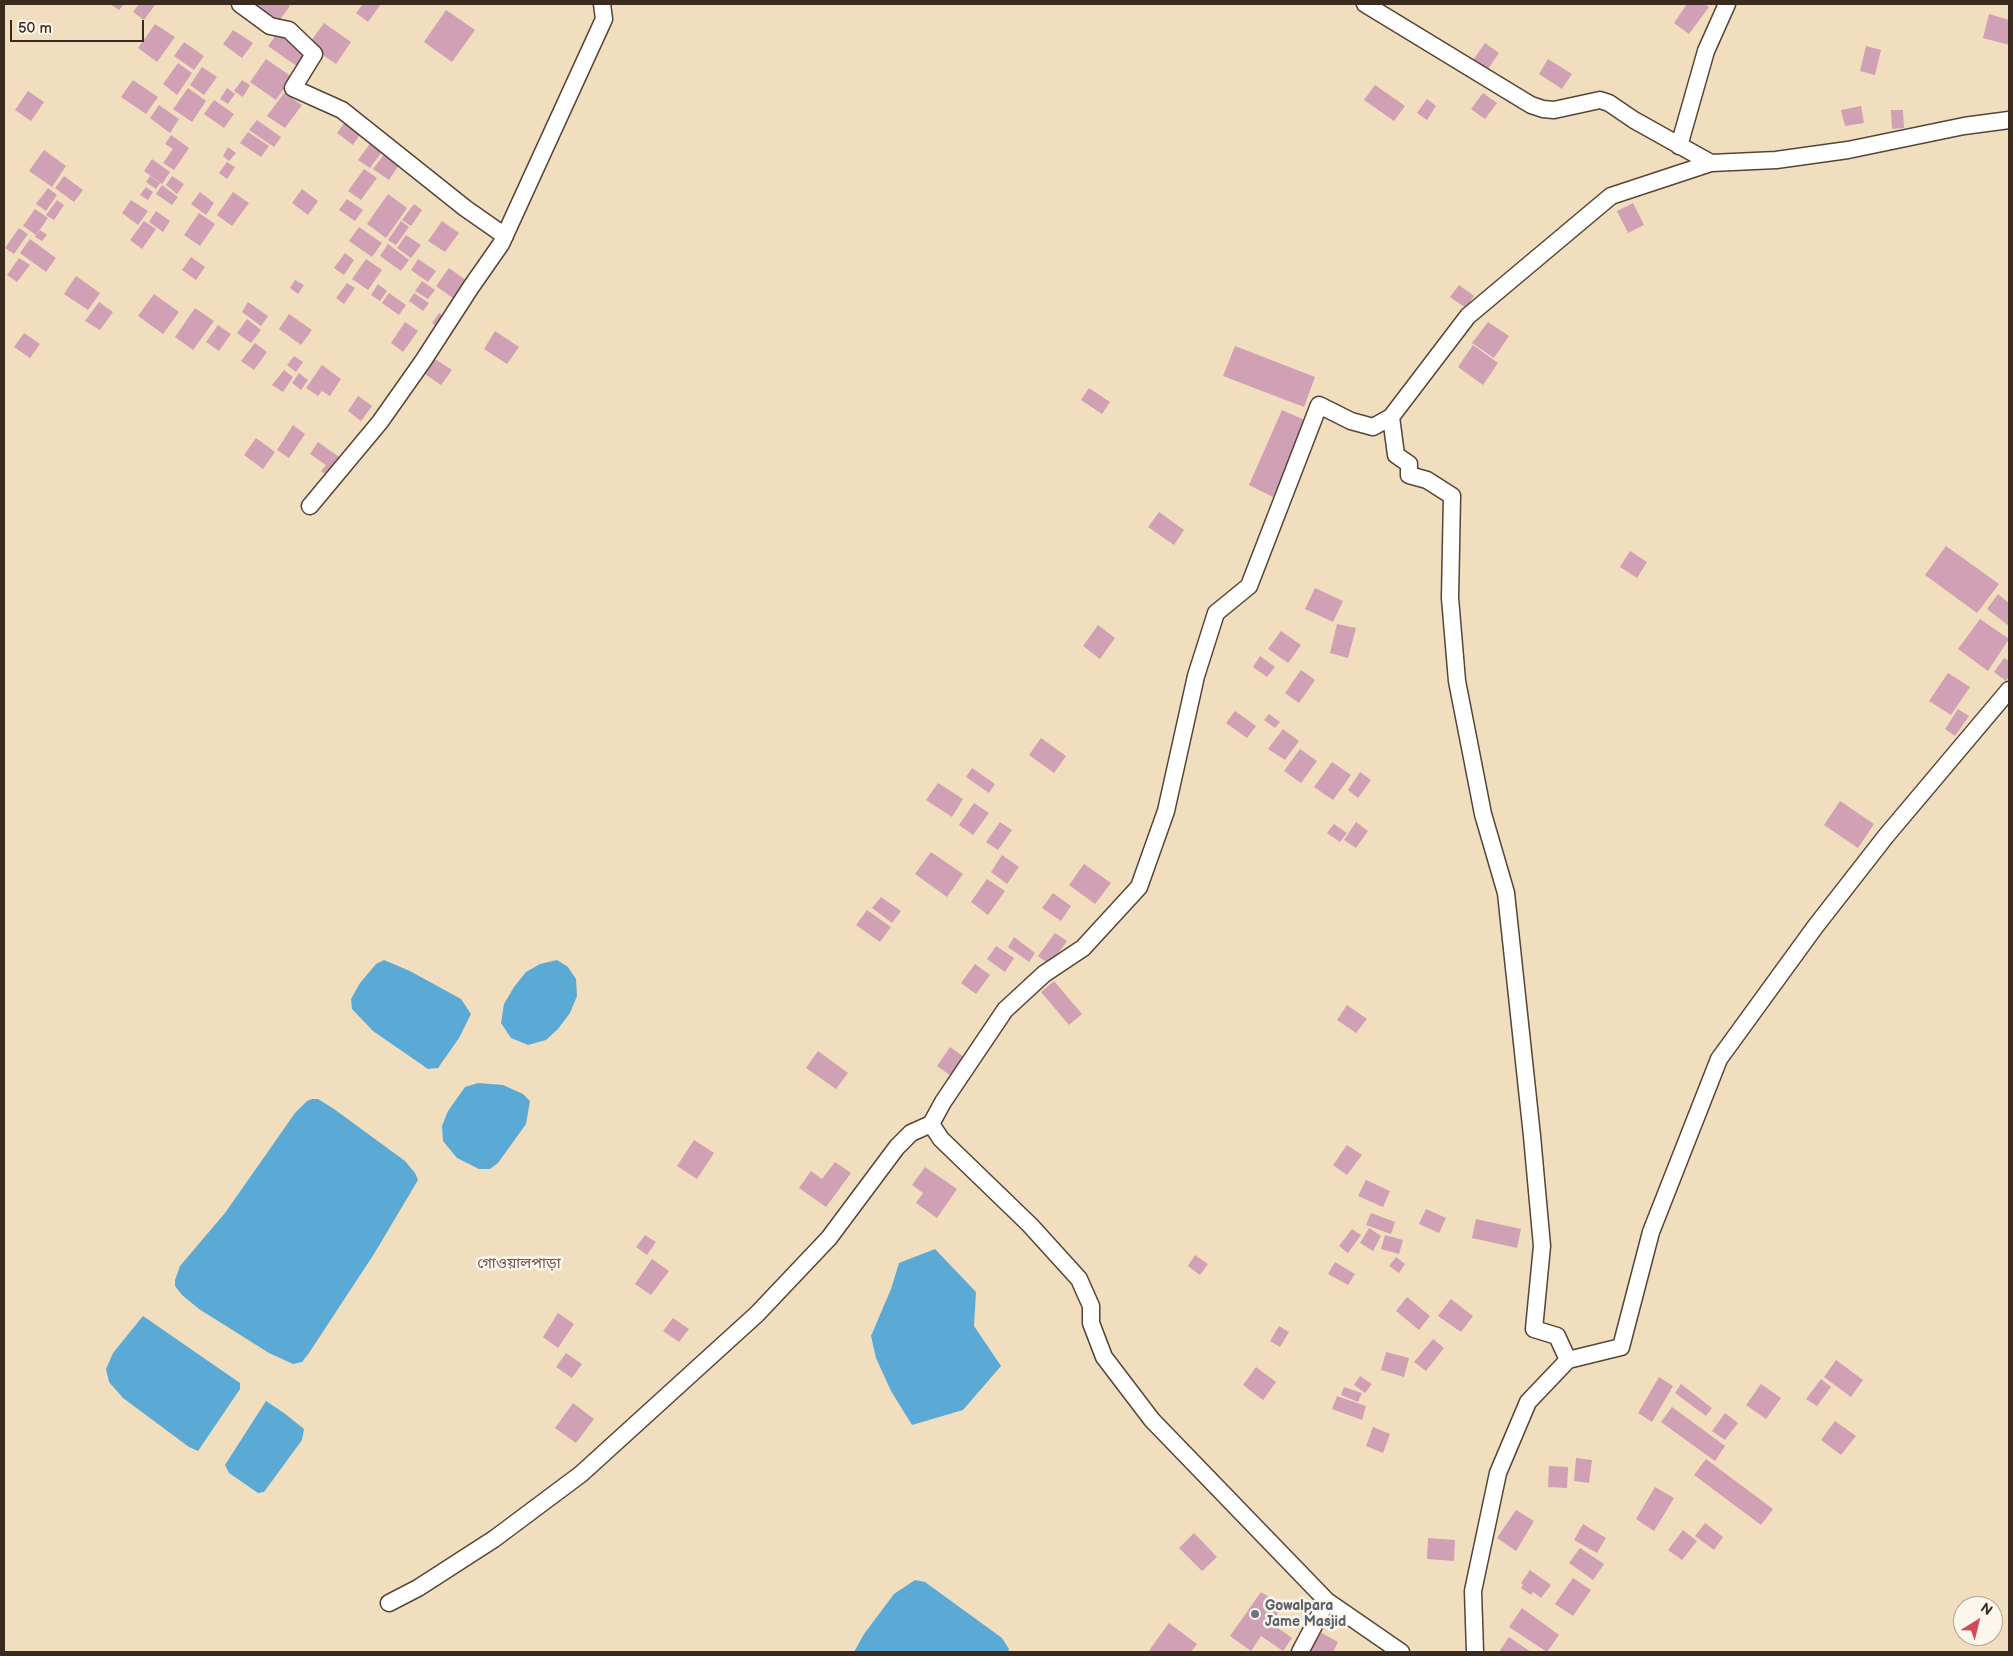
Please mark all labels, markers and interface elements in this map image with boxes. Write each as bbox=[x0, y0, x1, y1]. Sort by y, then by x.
scale bar bbox=[12, 10, 146, 42]
text: 50 m bbox=[18, 19, 52, 38]
district label: গোওয়ালপাড়া bbox=[477, 1255, 561, 1273]
north arrow bbox=[1953, 1596, 2003, 1646]
place label: Gowalpara Jame Masjid bbox=[1265, 1598, 1346, 1630]
text: N bbox=[1977, 1599, 1996, 1619]
marker: Gowalpara Jame Masjid bbox=[1249, 1608, 1261, 1620]

